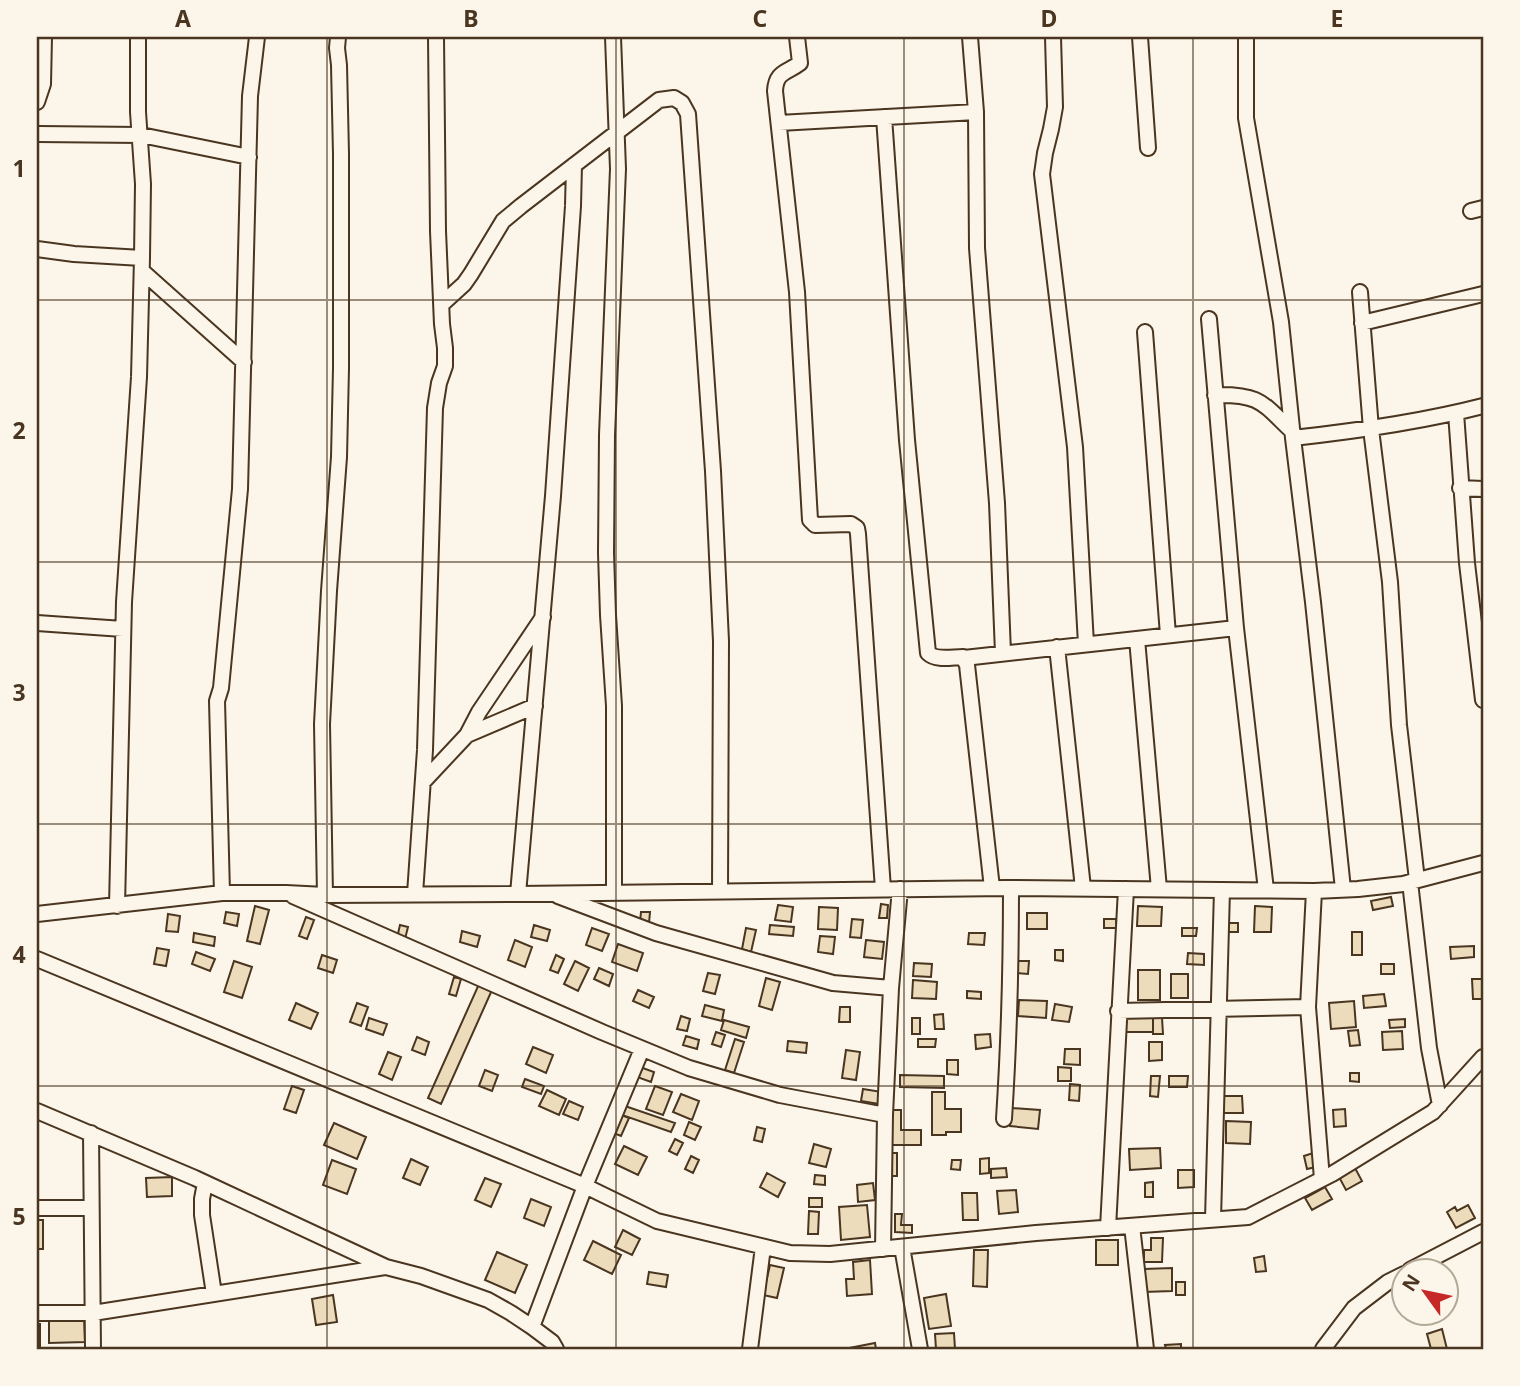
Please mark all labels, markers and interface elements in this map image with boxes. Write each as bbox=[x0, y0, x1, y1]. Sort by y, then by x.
text: A bbox=[175, 2, 191, 34]
text: B bbox=[463, 2, 479, 34]
text: C bbox=[753, 2, 768, 34]
text: D bbox=[1041, 2, 1057, 34]
text: E bbox=[1331, 2, 1343, 34]
text: 1 bbox=[12, 152, 26, 184]
text: 2 bbox=[12, 414, 26, 446]
text: 3 bbox=[12, 676, 26, 708]
text: 4 bbox=[12, 938, 26, 970]
text: 5 bbox=[12, 1200, 26, 1232]
north arrow bbox=[1390, 1256, 1460, 1326]
text: N bbox=[1396, 1269, 1426, 1296]

